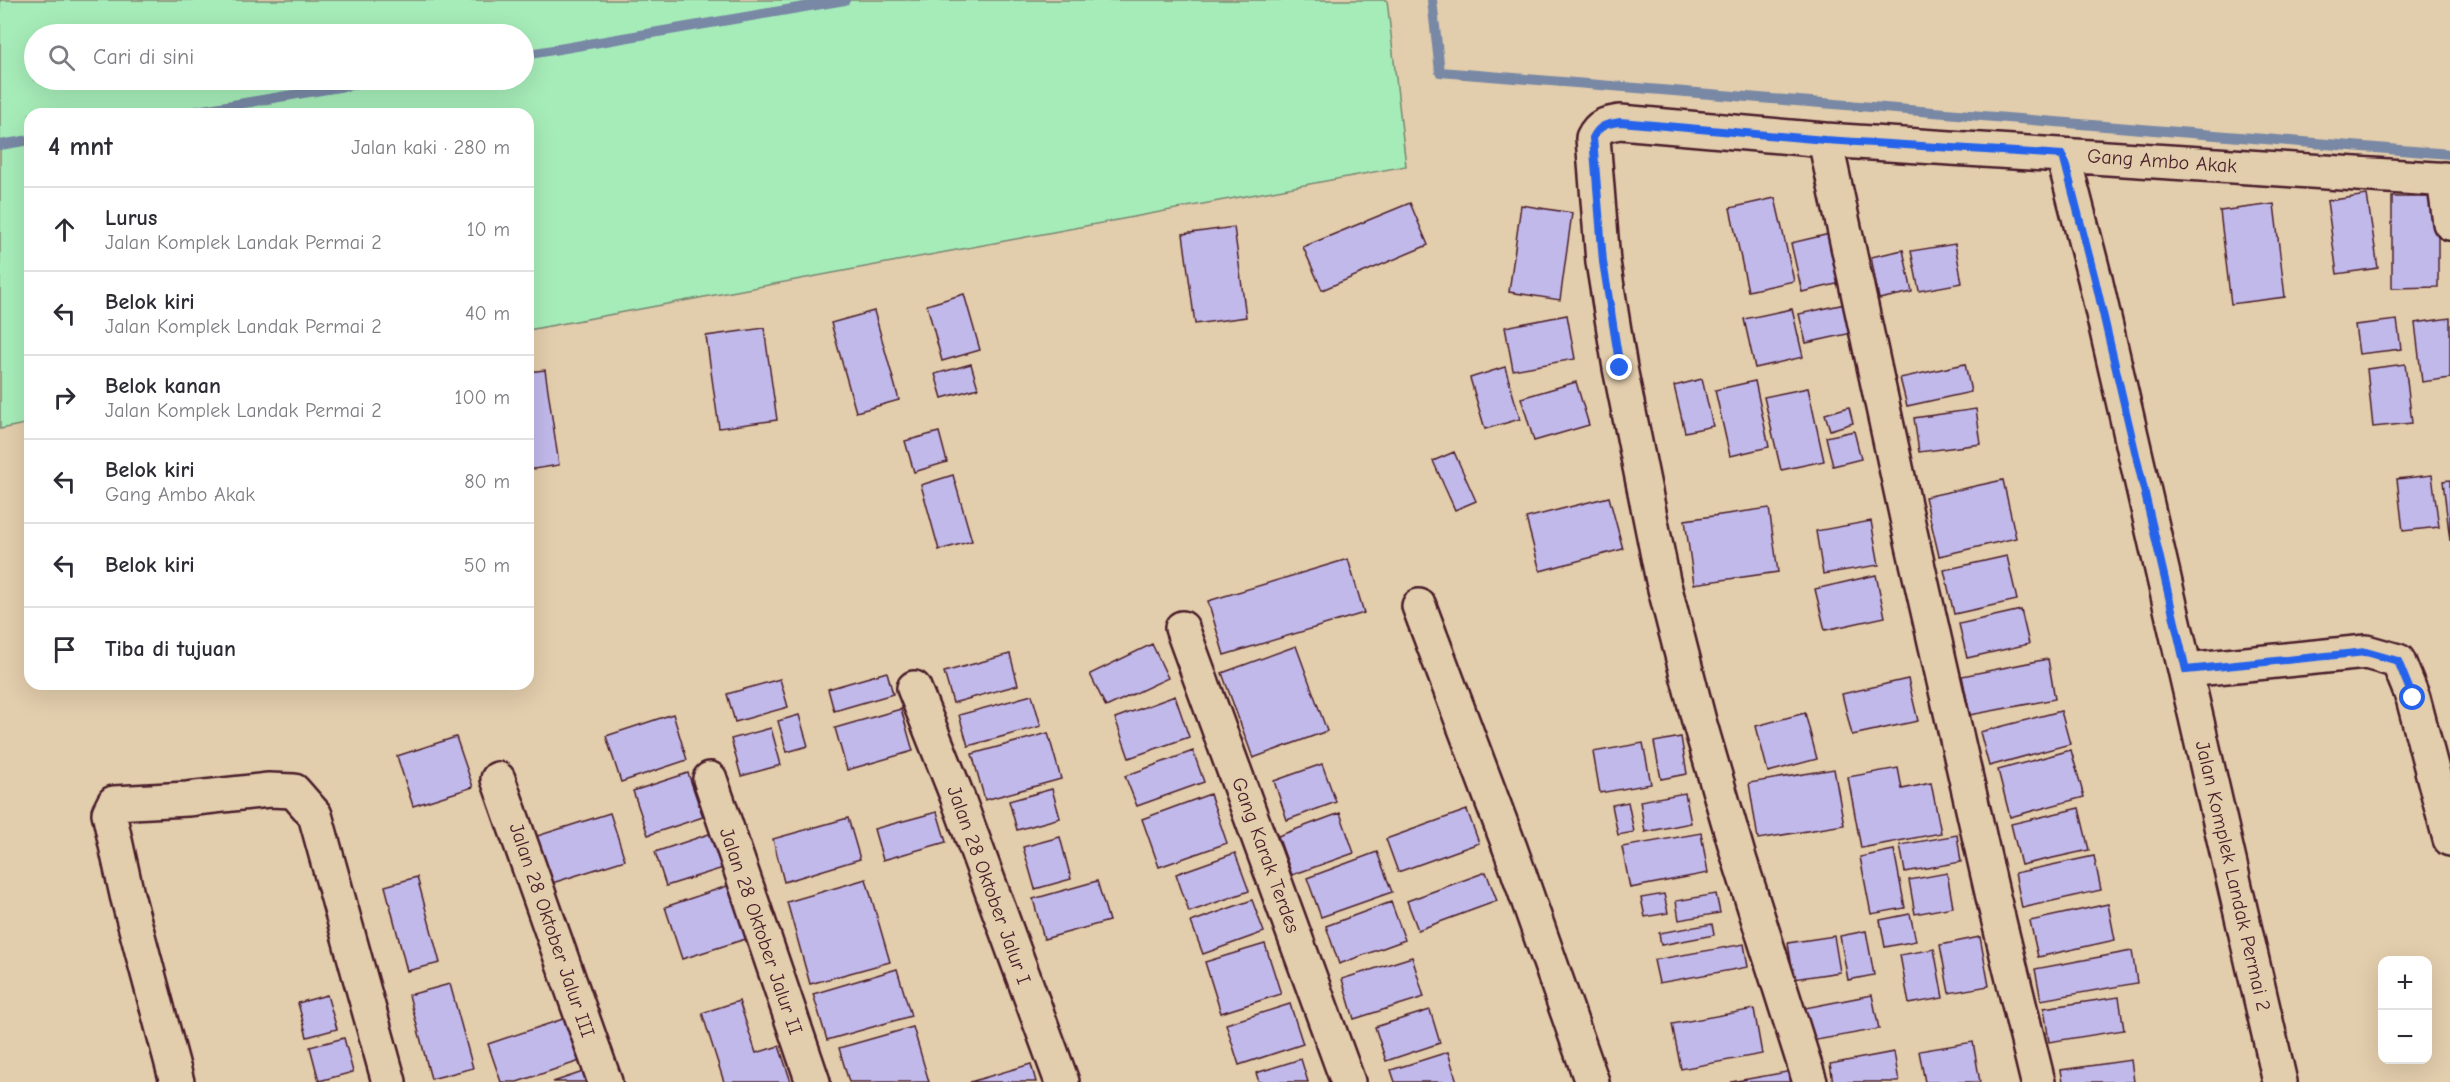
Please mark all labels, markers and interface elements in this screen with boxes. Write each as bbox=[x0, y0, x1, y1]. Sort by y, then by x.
search box bbox=[24, 24, 534, 90]
icon: search bbox=[45, 41, 78, 74]
text: Cari di sini bbox=[93, 44, 194, 70]
text: 4 mnt bbox=[48, 132, 113, 162]
text: Jalan kaki · 280 m bbox=[351, 136, 510, 159]
street label: Gang Ambo Akak bbox=[2086, 144, 2238, 178]
text: Lurus bbox=[105, 205, 157, 231]
icon: ahead bbox=[48, 213, 81, 246]
text: 10 m bbox=[467, 218, 510, 241]
text: Jalan Komplek Landak Permai 2 bbox=[105, 231, 382, 254]
text: Belok kiri bbox=[105, 289, 195, 315]
icon: left bbox=[48, 297, 81, 330]
text: 40 m bbox=[465, 302, 510, 325]
text: Jalan Komplek Landak Permai 2 bbox=[105, 315, 382, 338]
route end bbox=[1606, 354, 1632, 380]
text: Belok kanan bbox=[105, 373, 221, 399]
icon: right bbox=[48, 381, 81, 414]
text: 100 m bbox=[455, 386, 510, 409]
text: Jalan Komplek Landak Permai 2 bbox=[105, 399, 382, 422]
text: Belok kiri bbox=[105, 457, 195, 483]
icon: left bbox=[48, 465, 81, 498]
text: 80 m bbox=[464, 470, 510, 493]
text: Gang Ambo Akak bbox=[105, 483, 255, 506]
icon: left bbox=[48, 549, 81, 582]
text: Belok kiri bbox=[105, 552, 195, 578]
text: 50 m bbox=[464, 554, 510, 577]
icon: arrive bbox=[48, 633, 81, 666]
text: Tiba di tujuan bbox=[105, 636, 236, 662]
route start bbox=[2399, 684, 2425, 710]
street label: Jalan Komplek Landak Permai 2 bbox=[2191, 739, 2275, 1013]
street label: Gang Karak Terdes bbox=[1227, 774, 1305, 936]
street label: Jalan 28 Oktober Jalur I bbox=[942, 783, 1036, 987]
street label: Jalan 28 Oktober Jalur III bbox=[504, 820, 600, 1040]
street label: Jalan 28 Oktober Jalur II bbox=[715, 825, 807, 1038]
map controls bbox=[2378, 956, 2432, 1064]
button: + bbox=[2378, 956, 2432, 1010]
button: − bbox=[2378, 1010, 2432, 1064]

